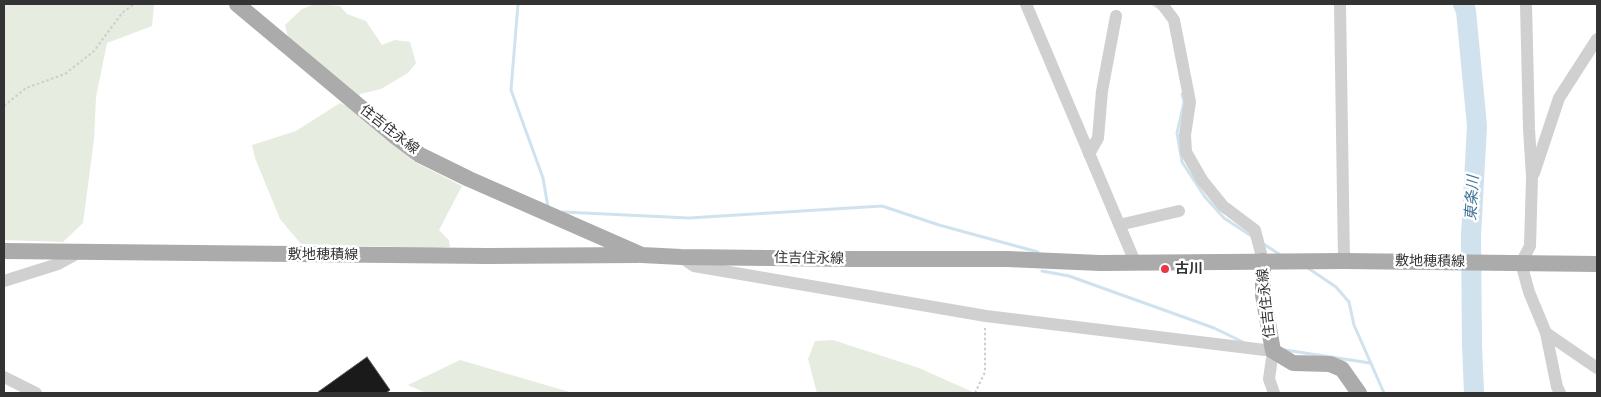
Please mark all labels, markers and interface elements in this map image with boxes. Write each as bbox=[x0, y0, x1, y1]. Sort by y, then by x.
street label: 住吉住永線 bbox=[356, 102, 422, 158]
water label: 東条川 bbox=[1463, 175, 1483, 221]
street label: 敷地穂積線 bbox=[288, 247, 358, 263]
street label: 住吉住永線 bbox=[774, 250, 844, 268]
street label: 敷地穂積線 bbox=[1395, 253, 1465, 271]
place label: 古川 bbox=[1175, 261, 1203, 277]
marker: 古川 bbox=[1159, 263, 1171, 275]
street label: 住吉住永線 bbox=[1255, 267, 1279, 339]

